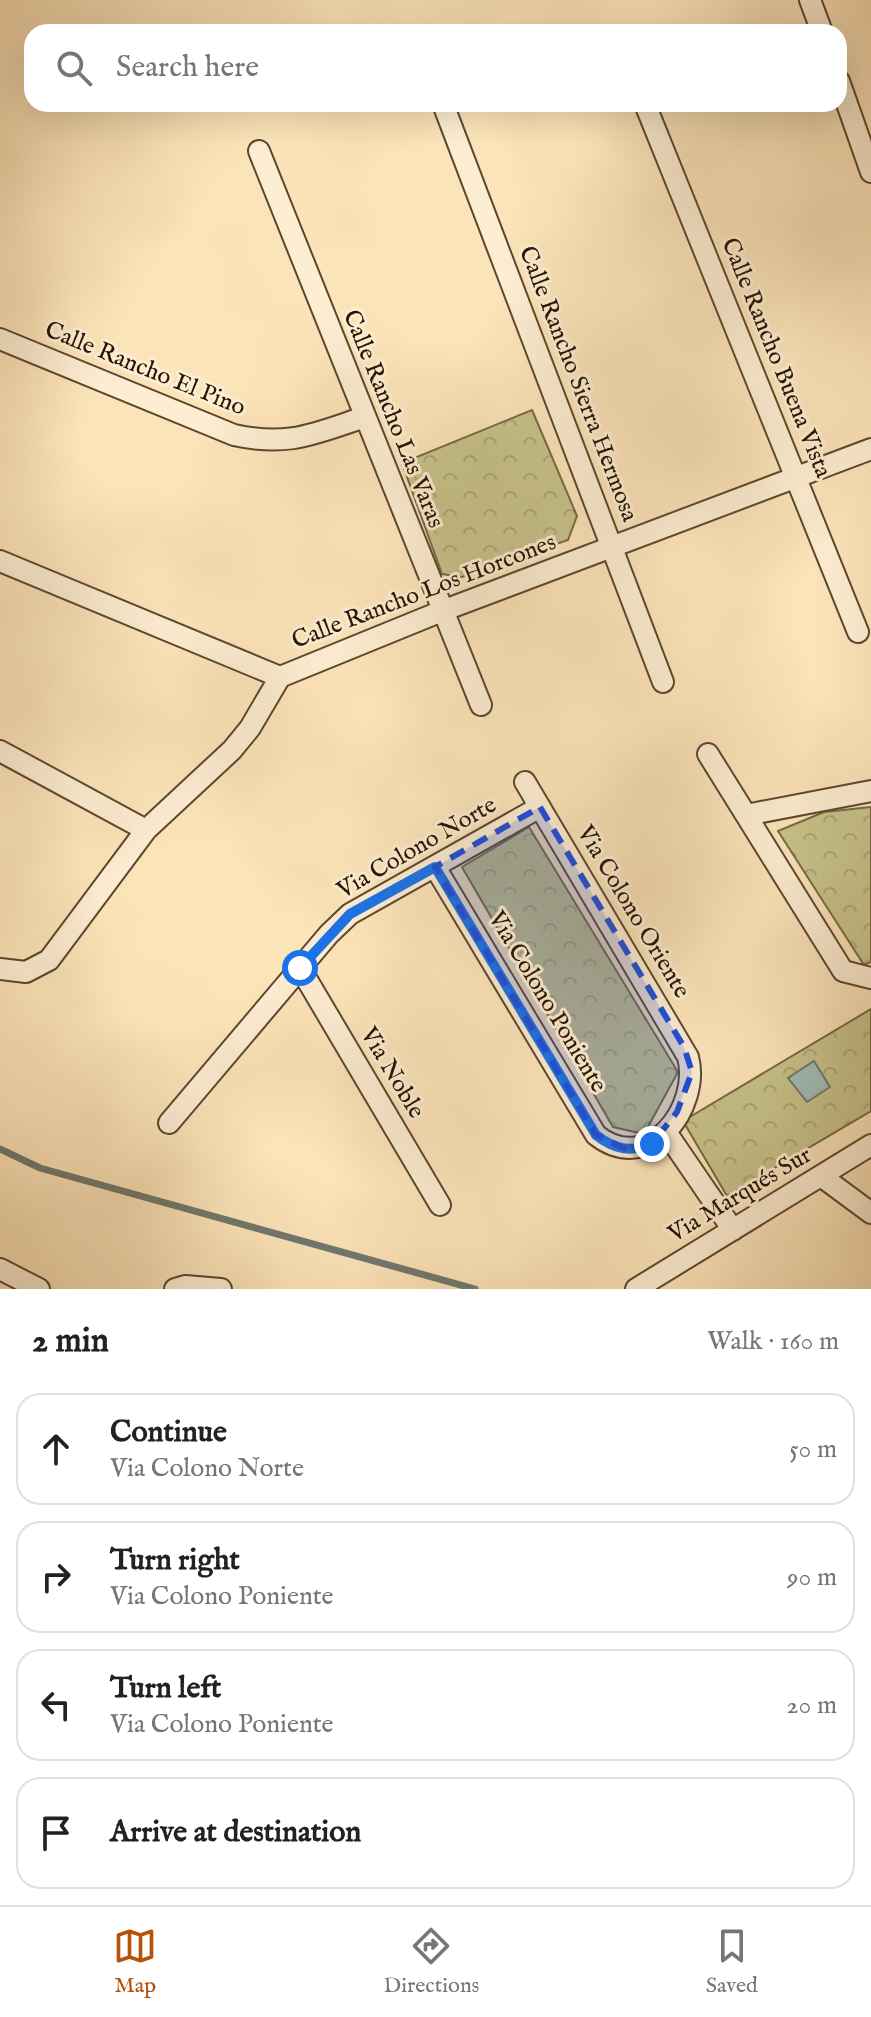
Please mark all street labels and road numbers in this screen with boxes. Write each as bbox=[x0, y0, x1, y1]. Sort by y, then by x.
street label: Calle Rancho Buena Vista bbox=[714, 233, 839, 483]
street label: Calle Rancho Sierra Hermosa bbox=[511, 242, 645, 527]
street label: Calle Rancho Las Varas bbox=[335, 305, 451, 533]
street label: Calle Rancho El Pino bbox=[40, 315, 250, 423]
street label: Calle Rancho Los Horcones bbox=[288, 527, 560, 657]
street label: Via Colono Norte bbox=[331, 790, 502, 907]
street label: Via Colono Oriente bbox=[569, 819, 697, 1004]
street label: Via Colono Poniente bbox=[480, 905, 613, 1098]
street label: Via Noble bbox=[352, 1021, 431, 1124]
street label: Via Marqués Sur bbox=[662, 1140, 818, 1251]

